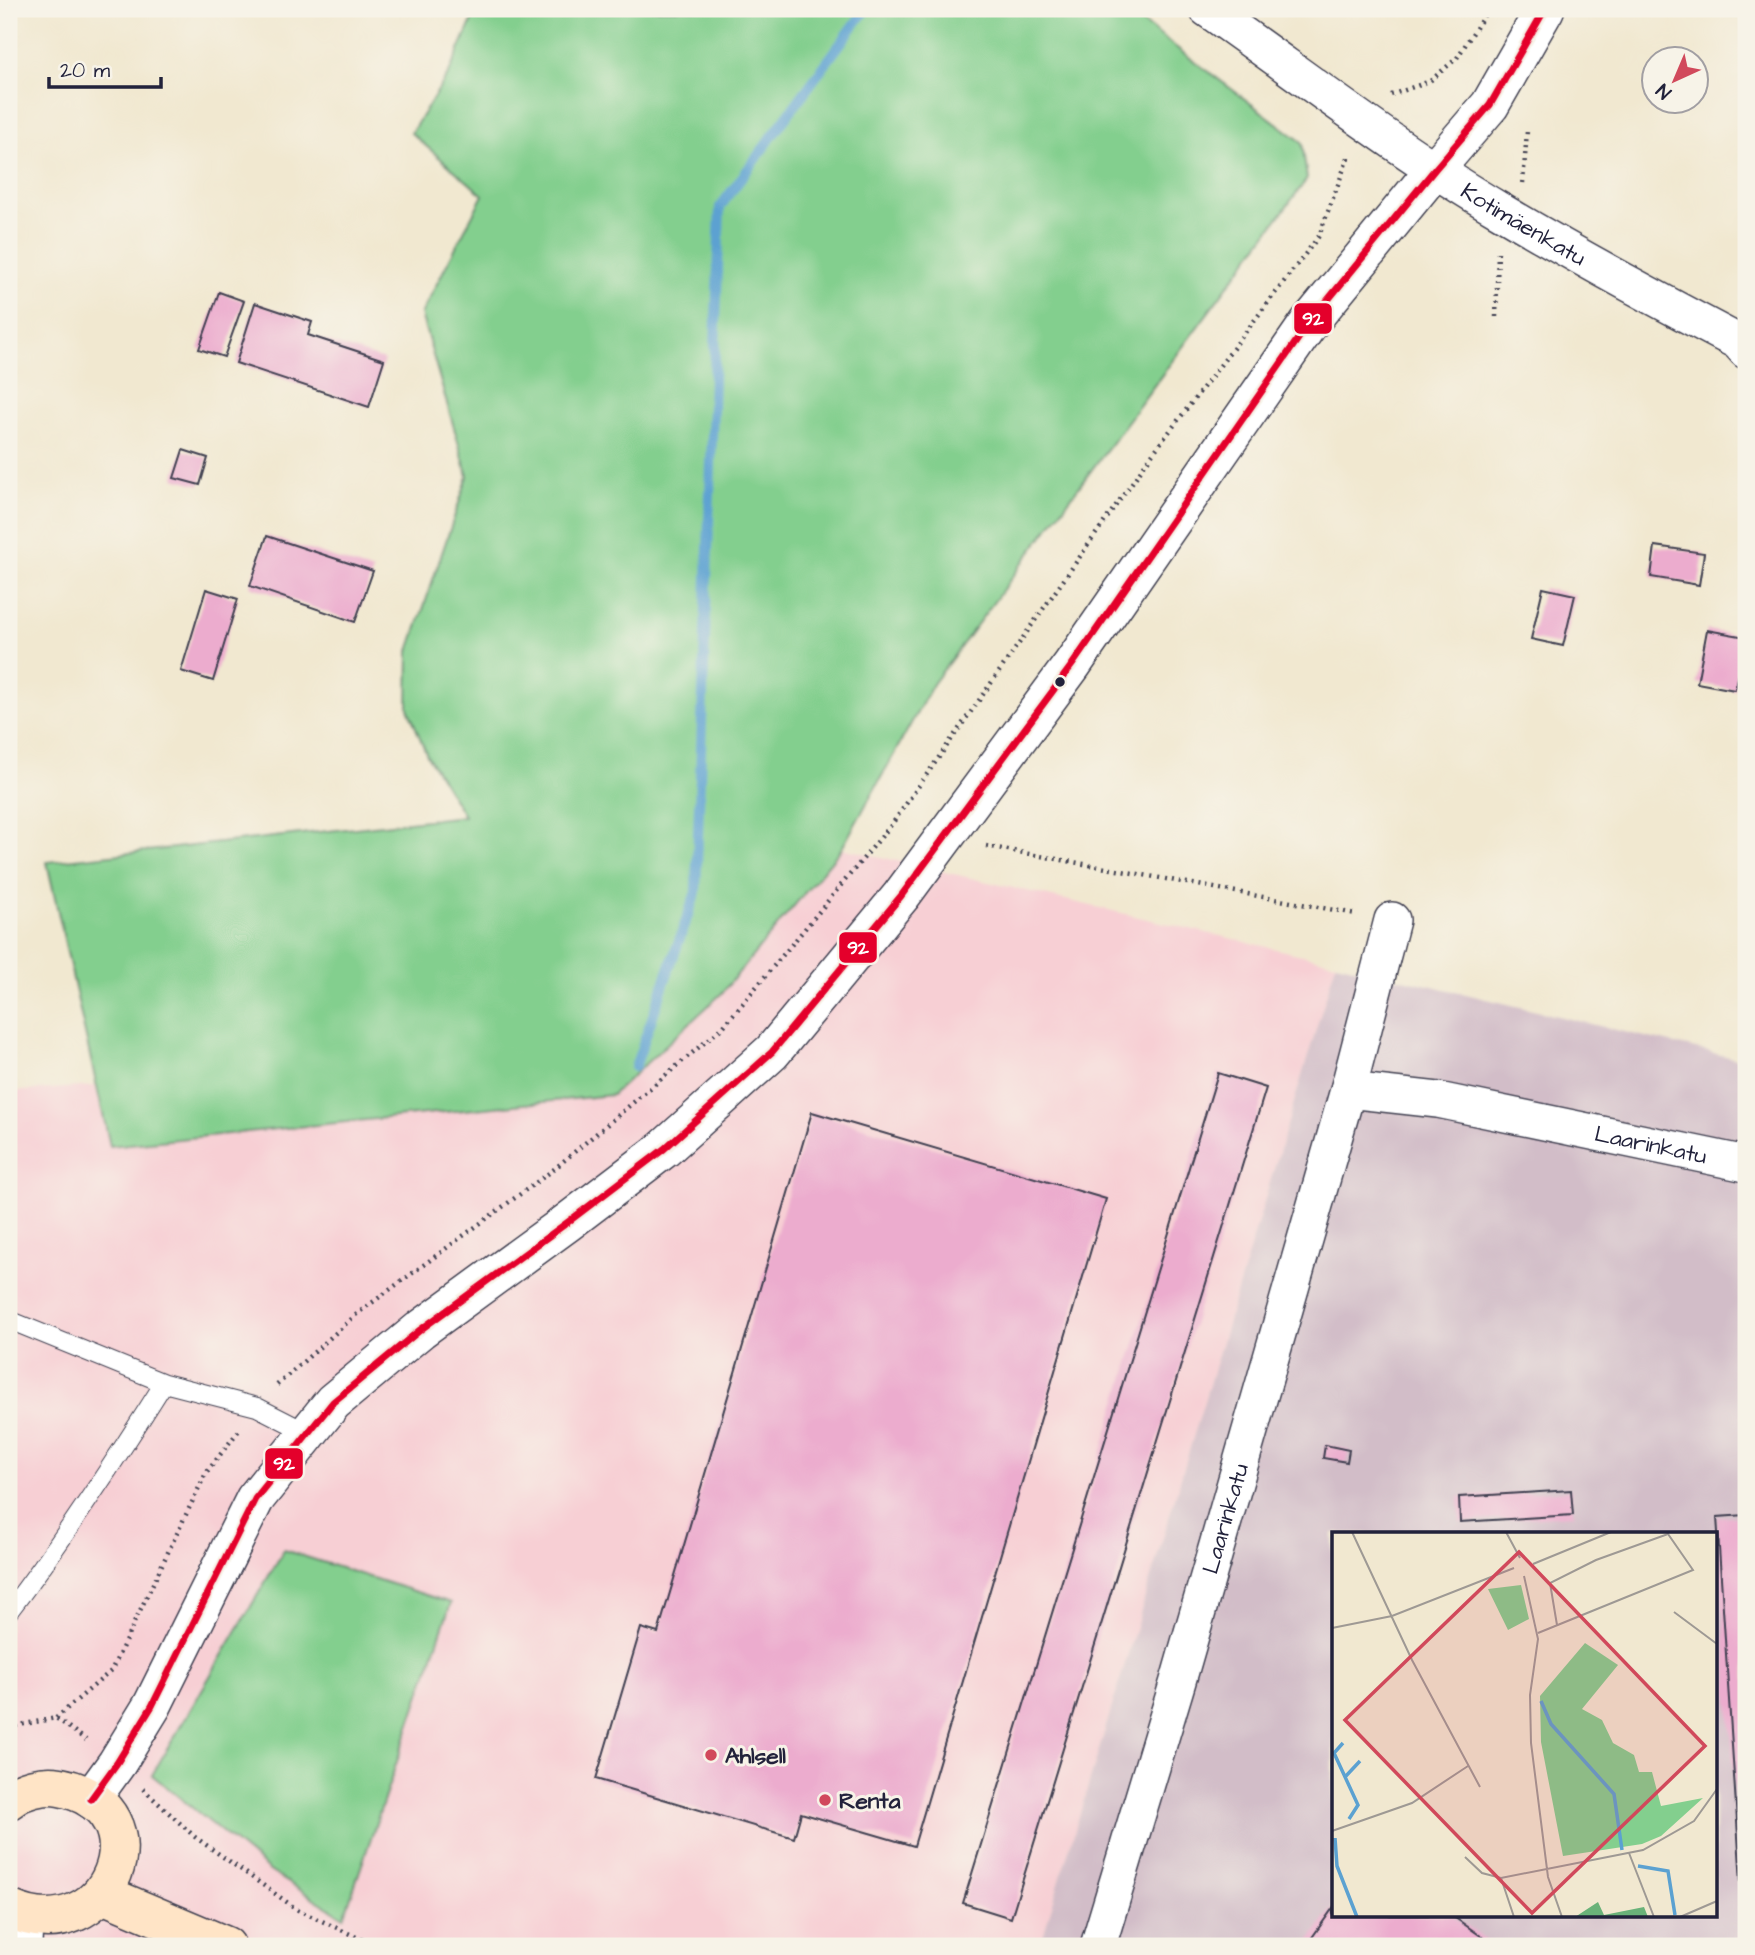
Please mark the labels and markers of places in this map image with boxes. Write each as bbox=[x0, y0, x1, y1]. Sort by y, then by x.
unlabelled marker bbox=[1053, 675, 1067, 689]
place label: Ahlsell bbox=[725, 1740, 786, 1772]
marker: Ahlsell bbox=[703, 1747, 719, 1763]
place label: Renta bbox=[839, 1785, 901, 1817]
marker: Renta bbox=[817, 1792, 833, 1808]

